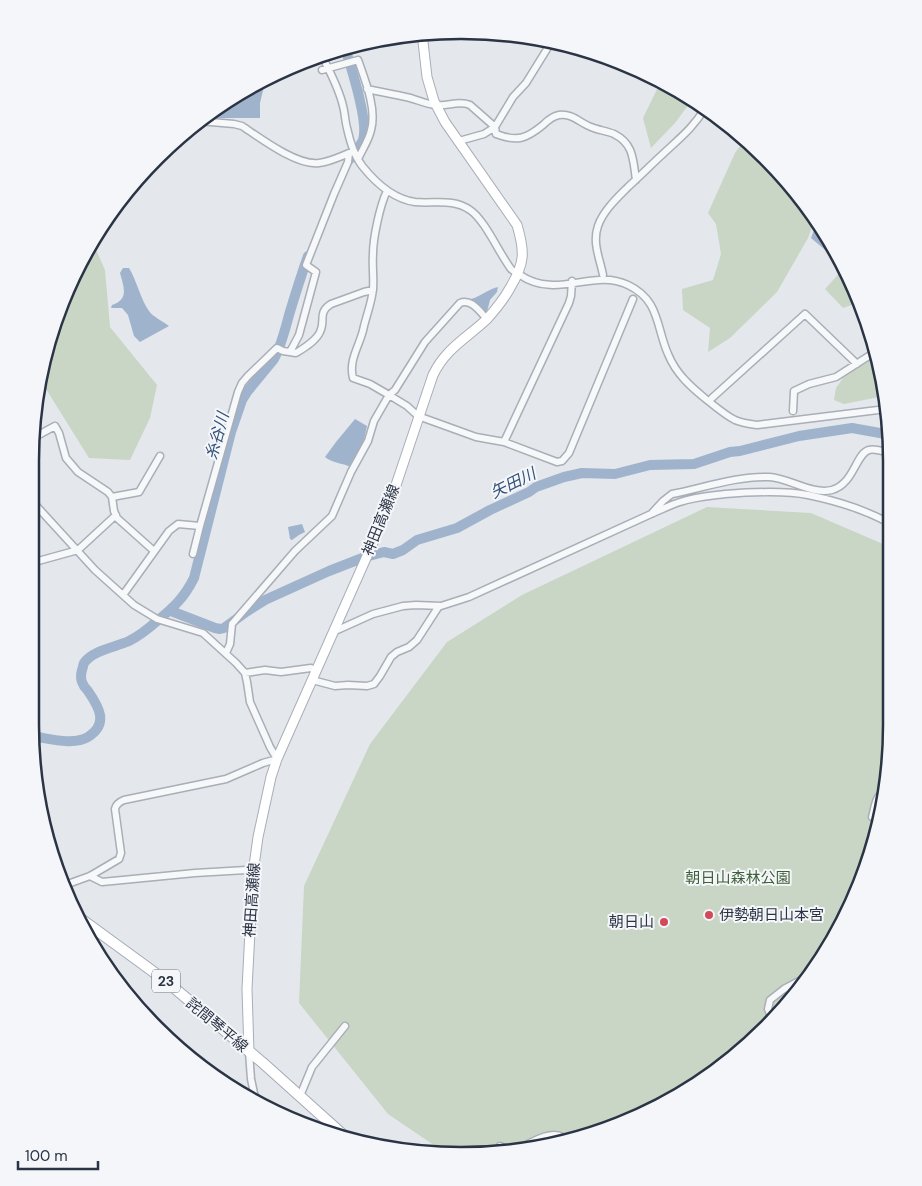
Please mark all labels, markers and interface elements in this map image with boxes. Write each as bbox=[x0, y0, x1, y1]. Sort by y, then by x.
water label: 糸谷川 bbox=[201, 408, 234, 462]
water label: 矢田川 bbox=[487, 462, 541, 503]
street label: 神田高瀬線 bbox=[358, 481, 404, 559]
street label: 神田高瀬線 bbox=[239, 862, 265, 938]
park label: 朝日山森林公園 bbox=[685, 868, 791, 888]
place label: 伊勢朝日山本宮 bbox=[719, 905, 824, 925]
marker: 伊勢朝日山本宮 bbox=[703, 909, 715, 921]
place label: 朝日山 bbox=[609, 912, 654, 932]
marker: 朝日山 bbox=[658, 916, 670, 928]
road number: 23 bbox=[152, 969, 180, 992]
street label: 詫間琴平線 bbox=[182, 993, 252, 1057]
scale bar bbox=[18, 1138, 98, 1170]
text: 100 m bbox=[25, 1146, 68, 1166]

